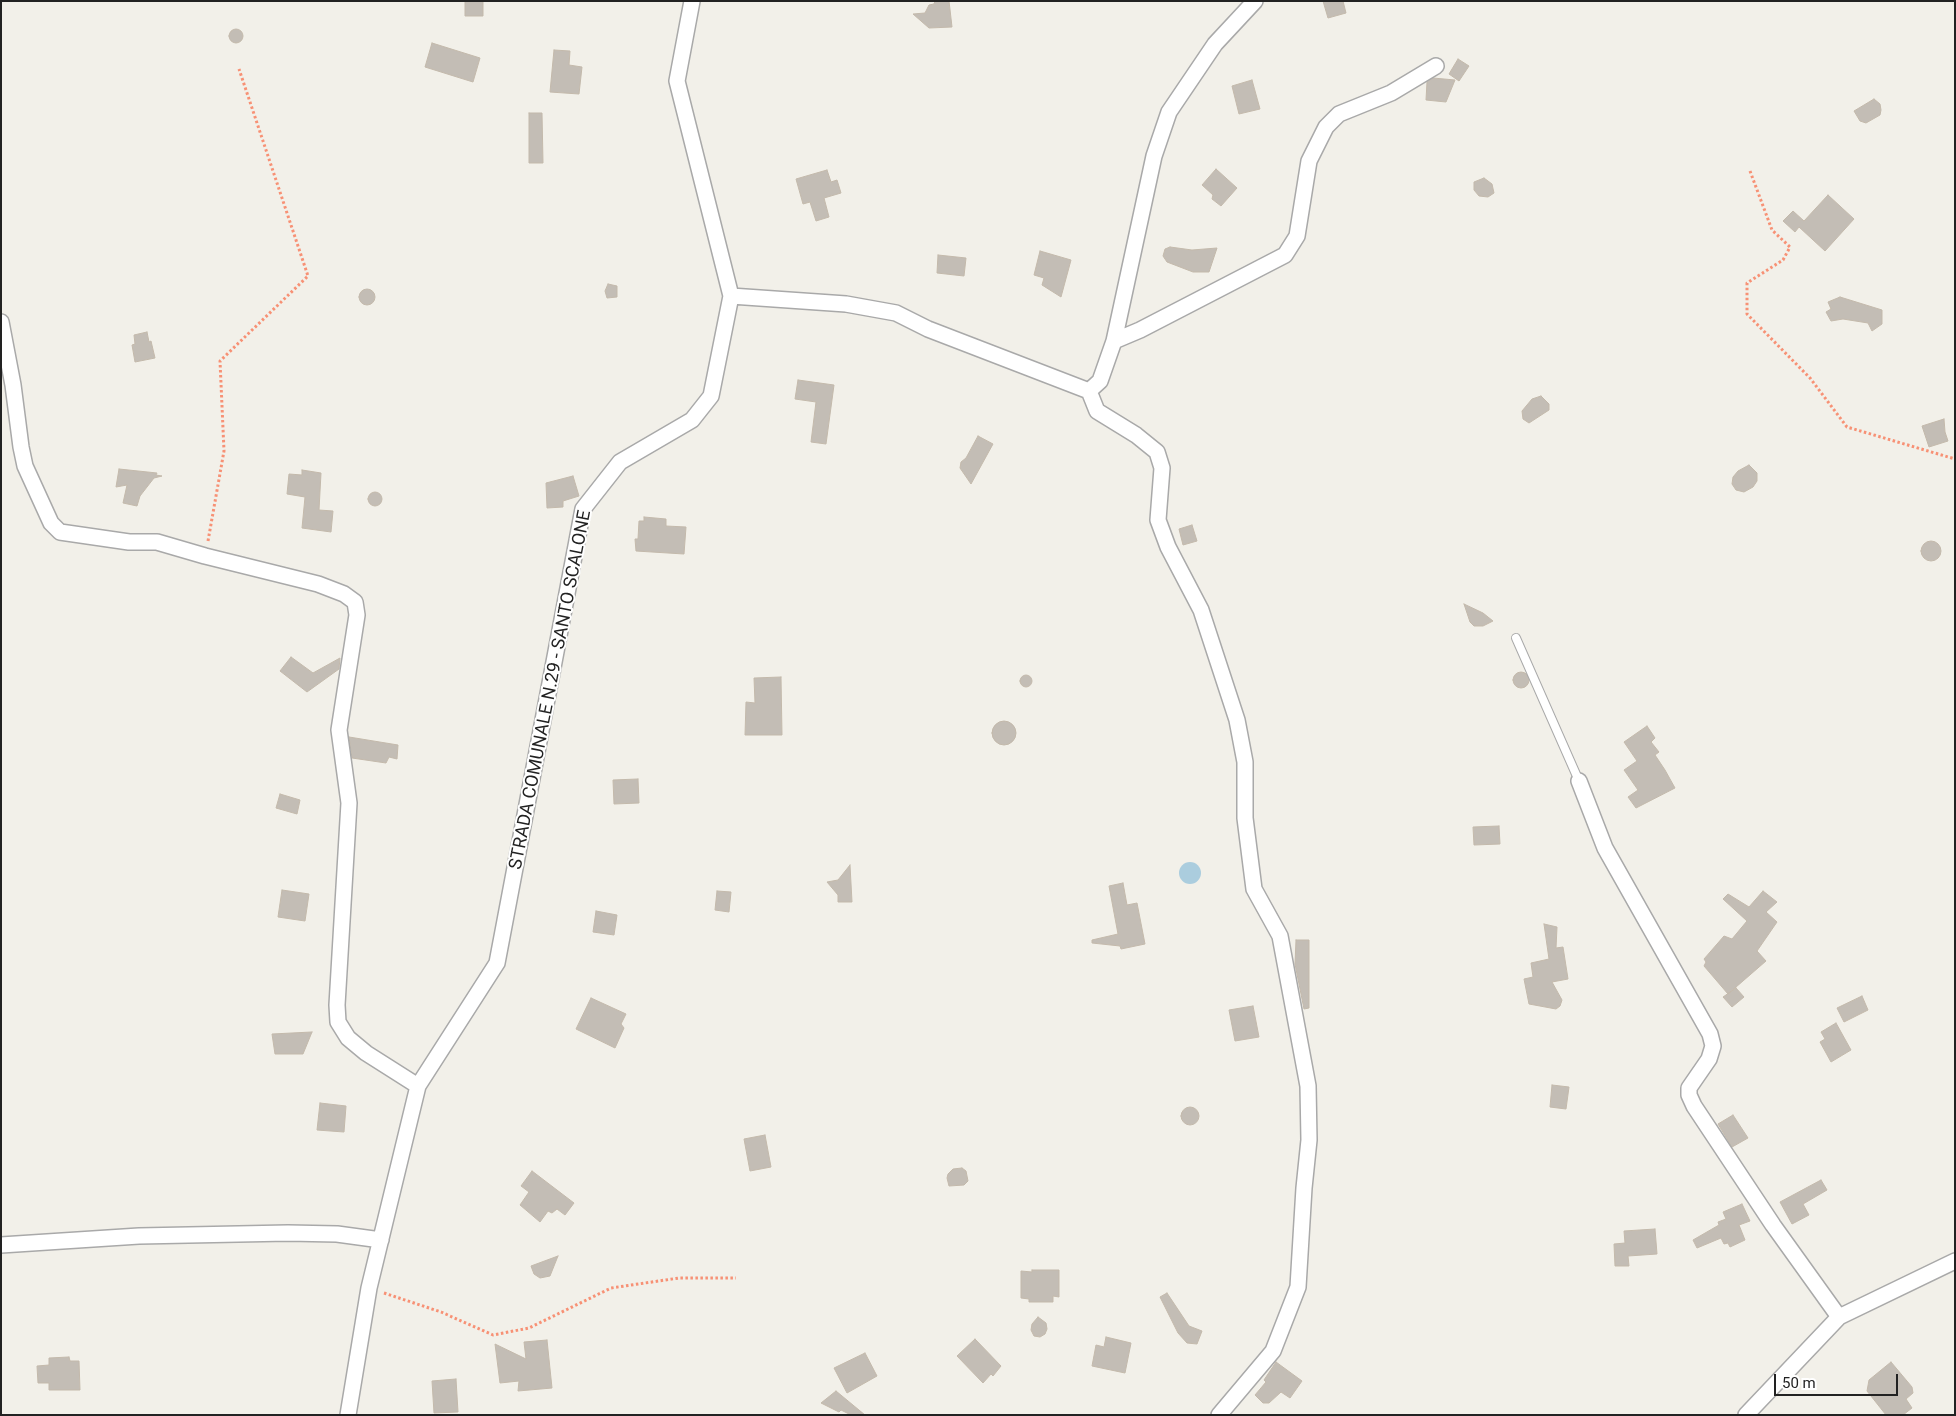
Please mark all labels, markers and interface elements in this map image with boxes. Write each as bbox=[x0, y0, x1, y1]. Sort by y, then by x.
street label: STRADA COMUNALE N.29 - SANTO SCALONE bbox=[506, 509, 596, 871]
scale bar bbox=[1776, 1364, 1900, 1396]
text: 50 m bbox=[1782, 1374, 1816, 1392]

